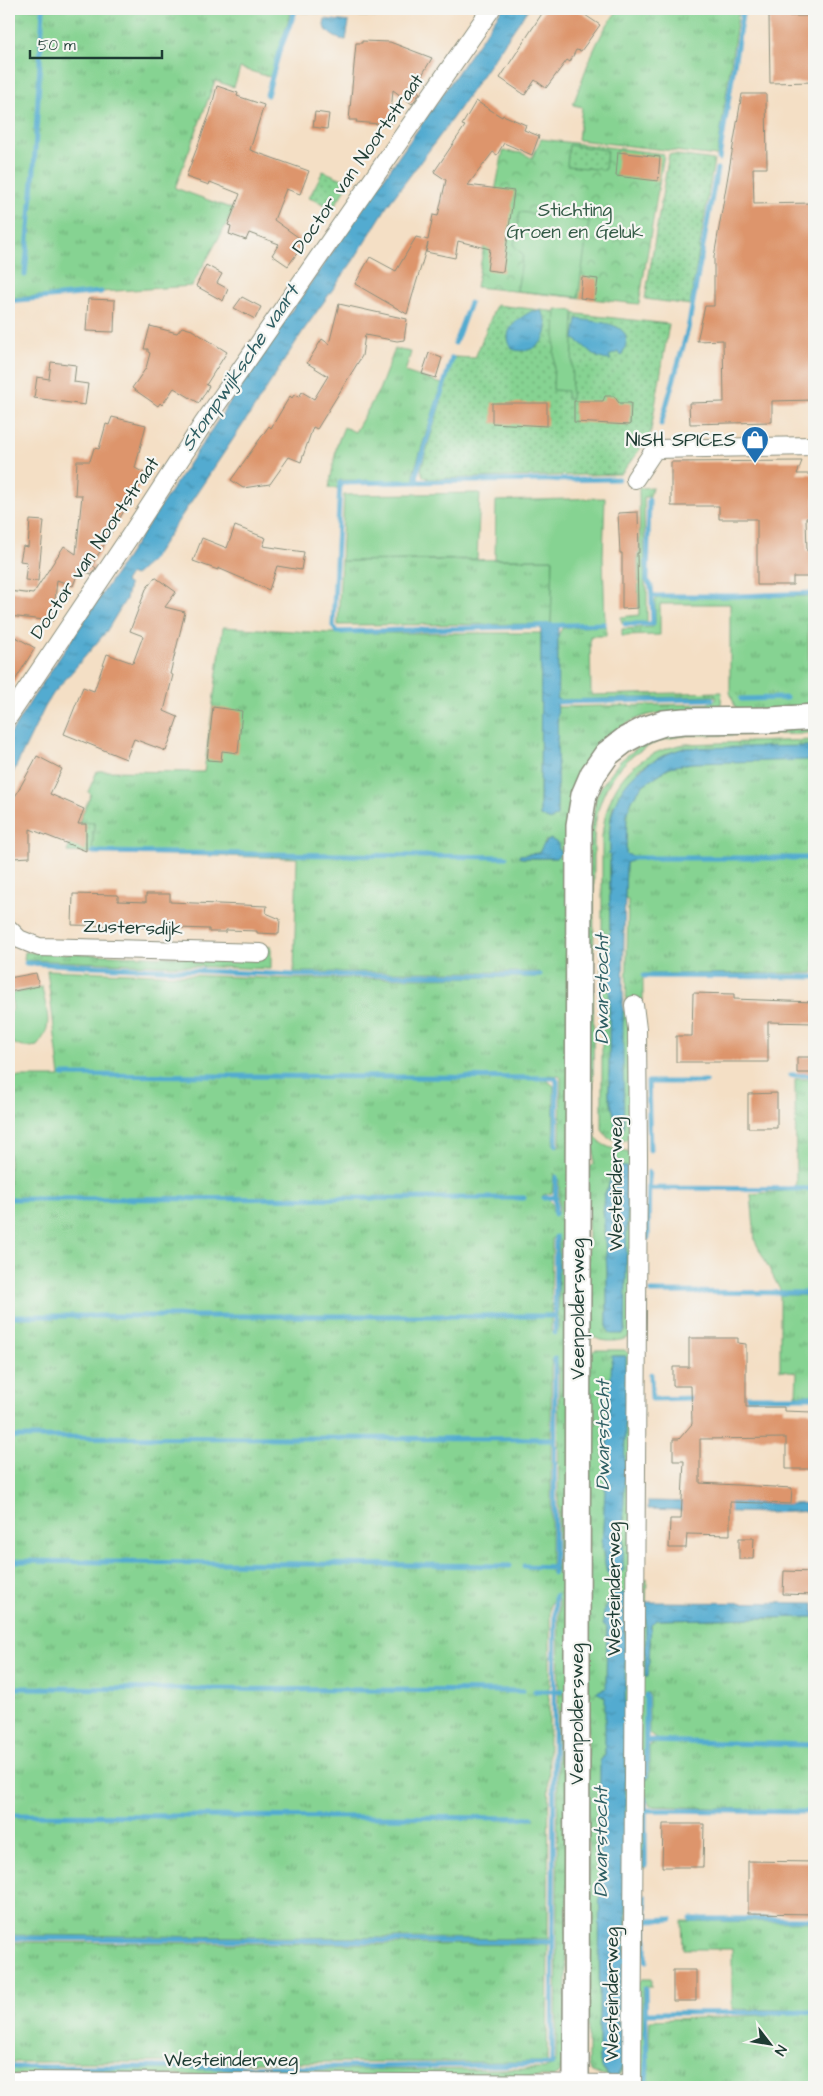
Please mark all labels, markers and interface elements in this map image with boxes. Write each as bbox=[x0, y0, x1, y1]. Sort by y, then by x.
scale bar bbox=[30, 28, 162, 60]
text: 50 m bbox=[38, 35, 76, 56]
street label: Doctor van Noortstraat bbox=[285, 68, 431, 260]
park label: Stichting Groen en Geluk bbox=[507, 197, 644, 246]
water label: Stompwijksche vaart bbox=[174, 278, 307, 457]
shop icon: NISH SPICES bbox=[740, 425, 770, 464]
place label: NISH SPICES bbox=[626, 427, 736, 454]
street label: Doctor van Noortstraat bbox=[24, 451, 166, 644]
street label: Zustersdijk bbox=[83, 913, 184, 943]
water label: Dwarstocht bbox=[588, 932, 616, 1044]
street label: Westeinderweg bbox=[603, 1117, 631, 1251]
street label: Veenpoldersweg bbox=[565, 1238, 593, 1380]
water label: Dwarstocht bbox=[589, 1378, 617, 1490]
street label: Westeinderweg bbox=[601, 1522, 629, 1656]
street label: Veenpoldersweg bbox=[564, 1643, 592, 1785]
water label: Dwarstocht bbox=[587, 1785, 615, 1897]
street label: Westeinderweg bbox=[599, 1927, 627, 2061]
north arrow bbox=[746, 2018, 796, 2068]
text: N bbox=[769, 2041, 791, 2059]
street label: Westeinderweg bbox=[164, 2047, 298, 2075]

